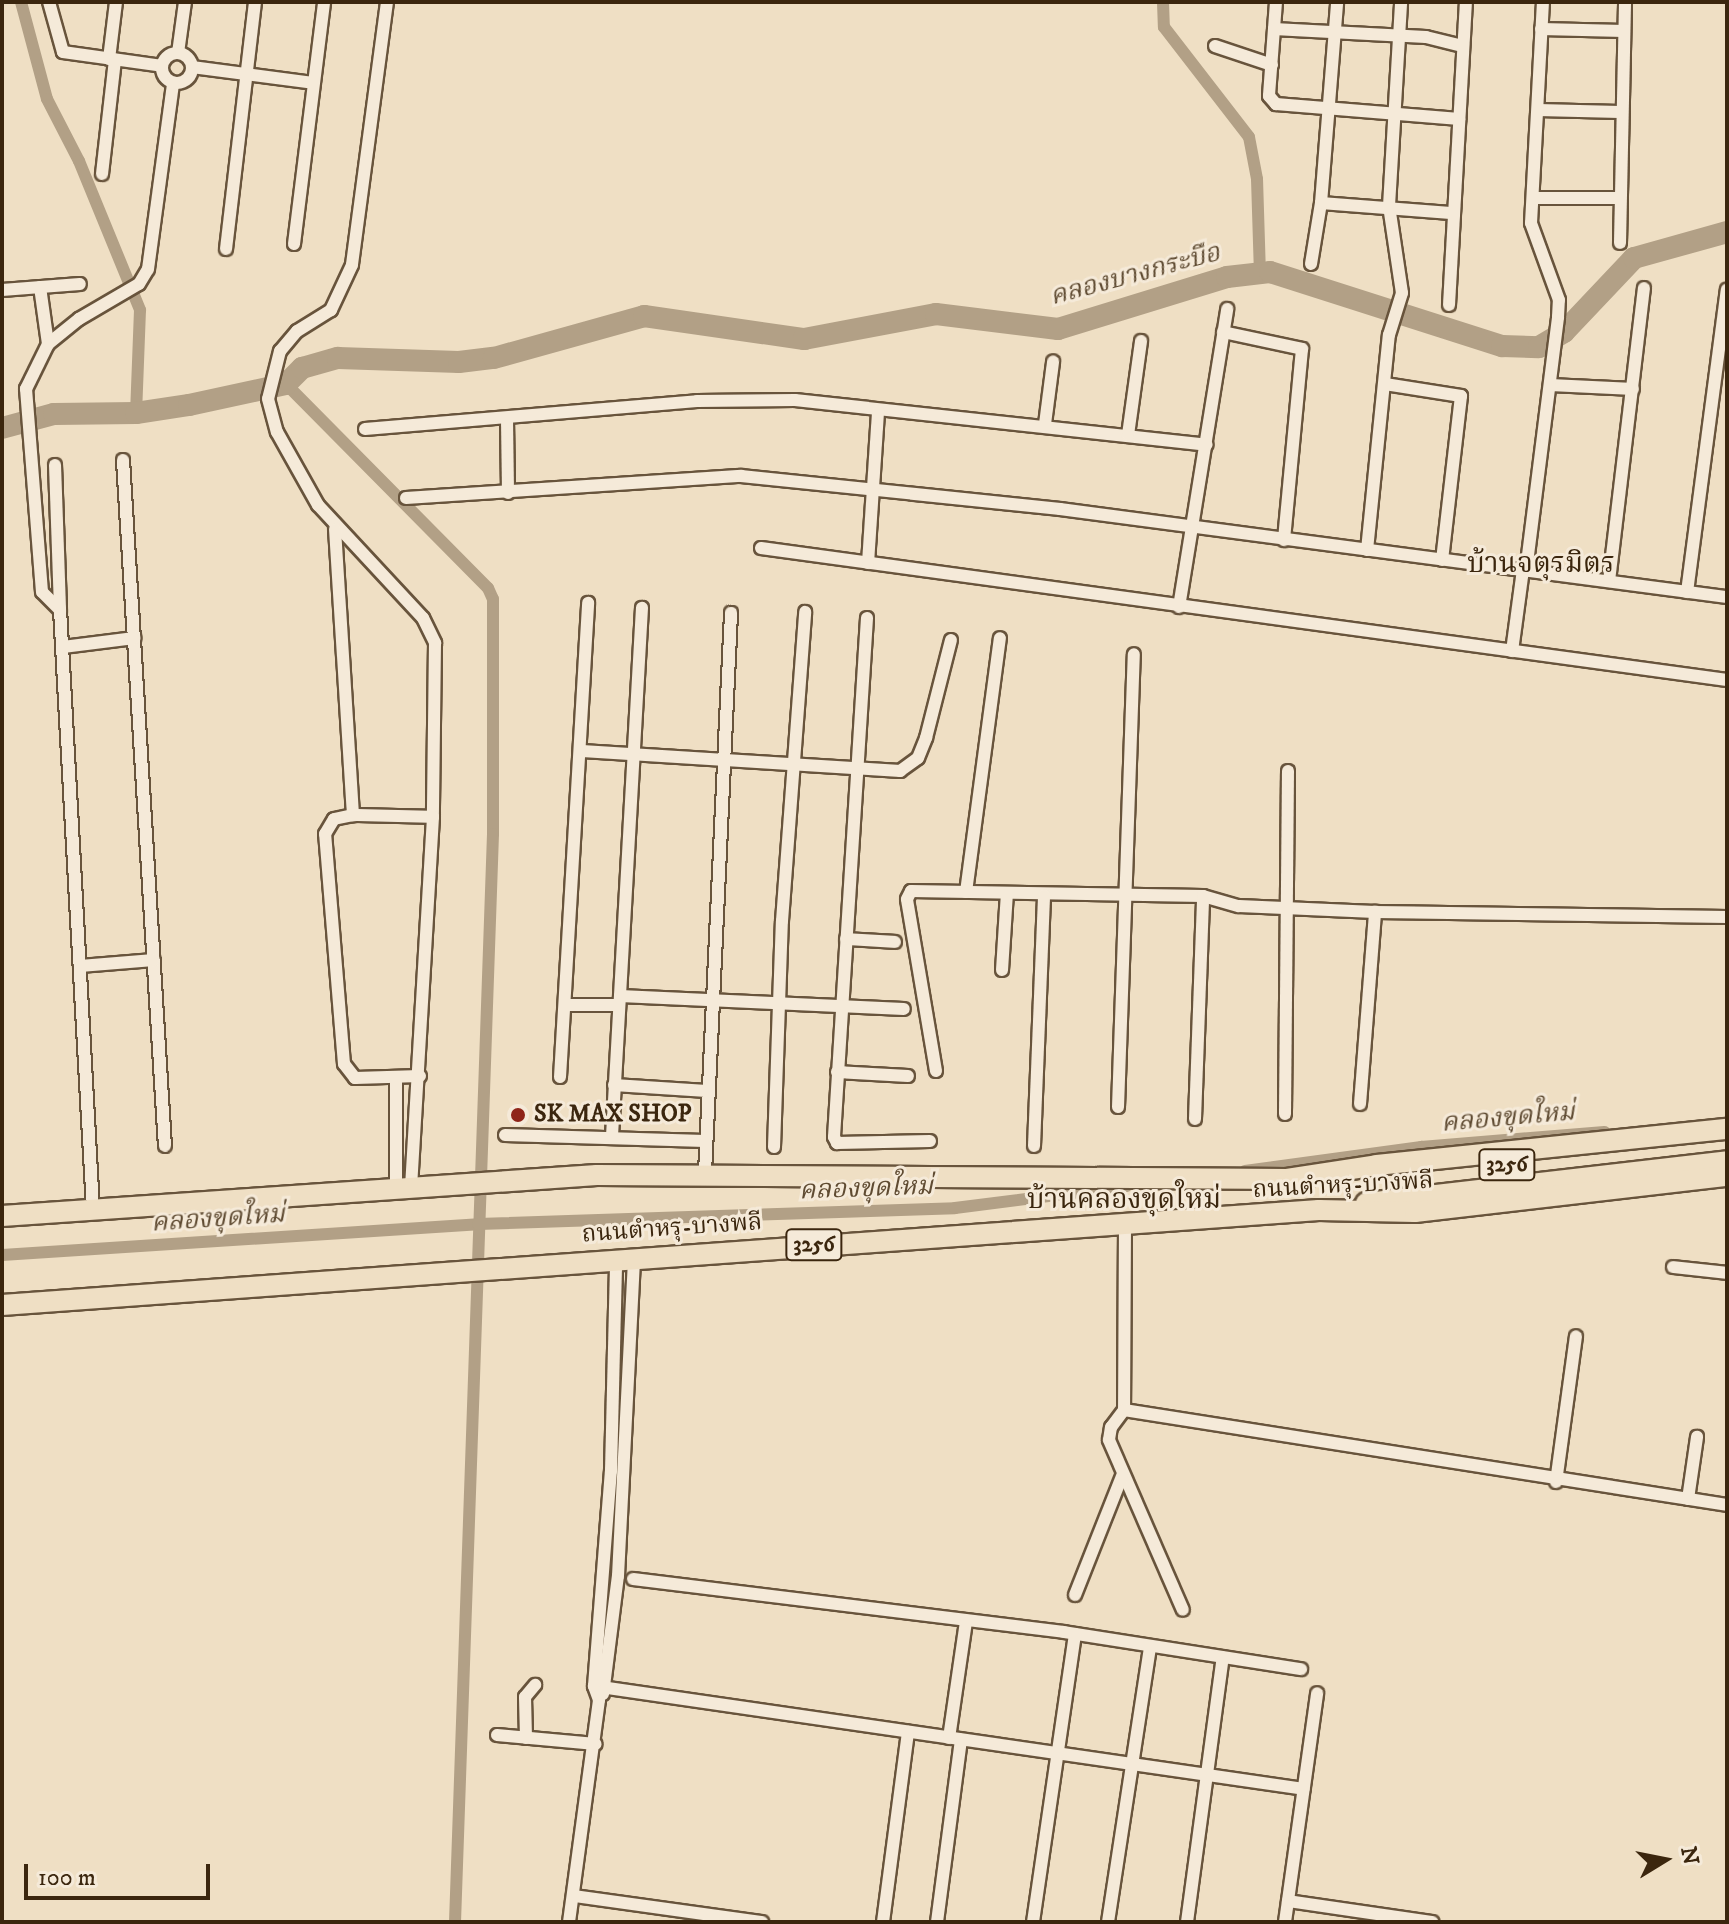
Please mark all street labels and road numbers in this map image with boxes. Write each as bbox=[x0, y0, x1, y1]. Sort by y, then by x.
road number: 3256 bbox=[1477, 1147, 1537, 1183]
street label: ถนนตำหรุ-บางพลี bbox=[1252, 1167, 1434, 1205]
street label: ถนนตำหรุ-บางพลี bbox=[581, 1208, 763, 1250]
road number: 3256 bbox=[784, 1227, 844, 1263]

